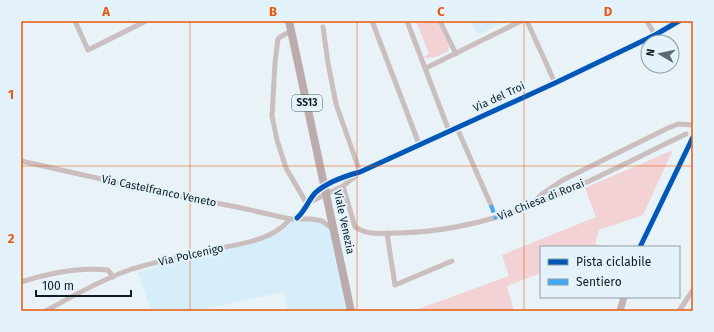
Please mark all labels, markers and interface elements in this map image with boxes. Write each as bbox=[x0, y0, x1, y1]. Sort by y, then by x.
text: A bbox=[101, 4, 110, 19]
text: B bbox=[269, 4, 277, 19]
text: C bbox=[437, 4, 445, 19]
text: D bbox=[604, 4, 613, 19]
north arrow bbox=[640, 34, 680, 74]
text: N bbox=[644, 48, 658, 57]
street label: Via del Troi bbox=[471, 79, 527, 115]
text: 1 bbox=[8, 87, 14, 102]
road number: SS13 bbox=[292, 95, 322, 111]
street label: Via Castelfranco Veneto bbox=[100, 172, 218, 210]
street label: Via Chiesa di Rorai bbox=[496, 177, 586, 223]
street label: Viale Venezia bbox=[331, 189, 357, 255]
text: 2 bbox=[8, 231, 15, 246]
street label: Via Polcenigo bbox=[157, 241, 225, 269]
legend bbox=[540, 246, 680, 298]
text: Pista ciclabile bbox=[576, 255, 651, 269]
scale bar bbox=[36, 272, 131, 298]
text: Sentiero bbox=[576, 275, 622, 289]
text: 100 m bbox=[42, 279, 74, 293]

